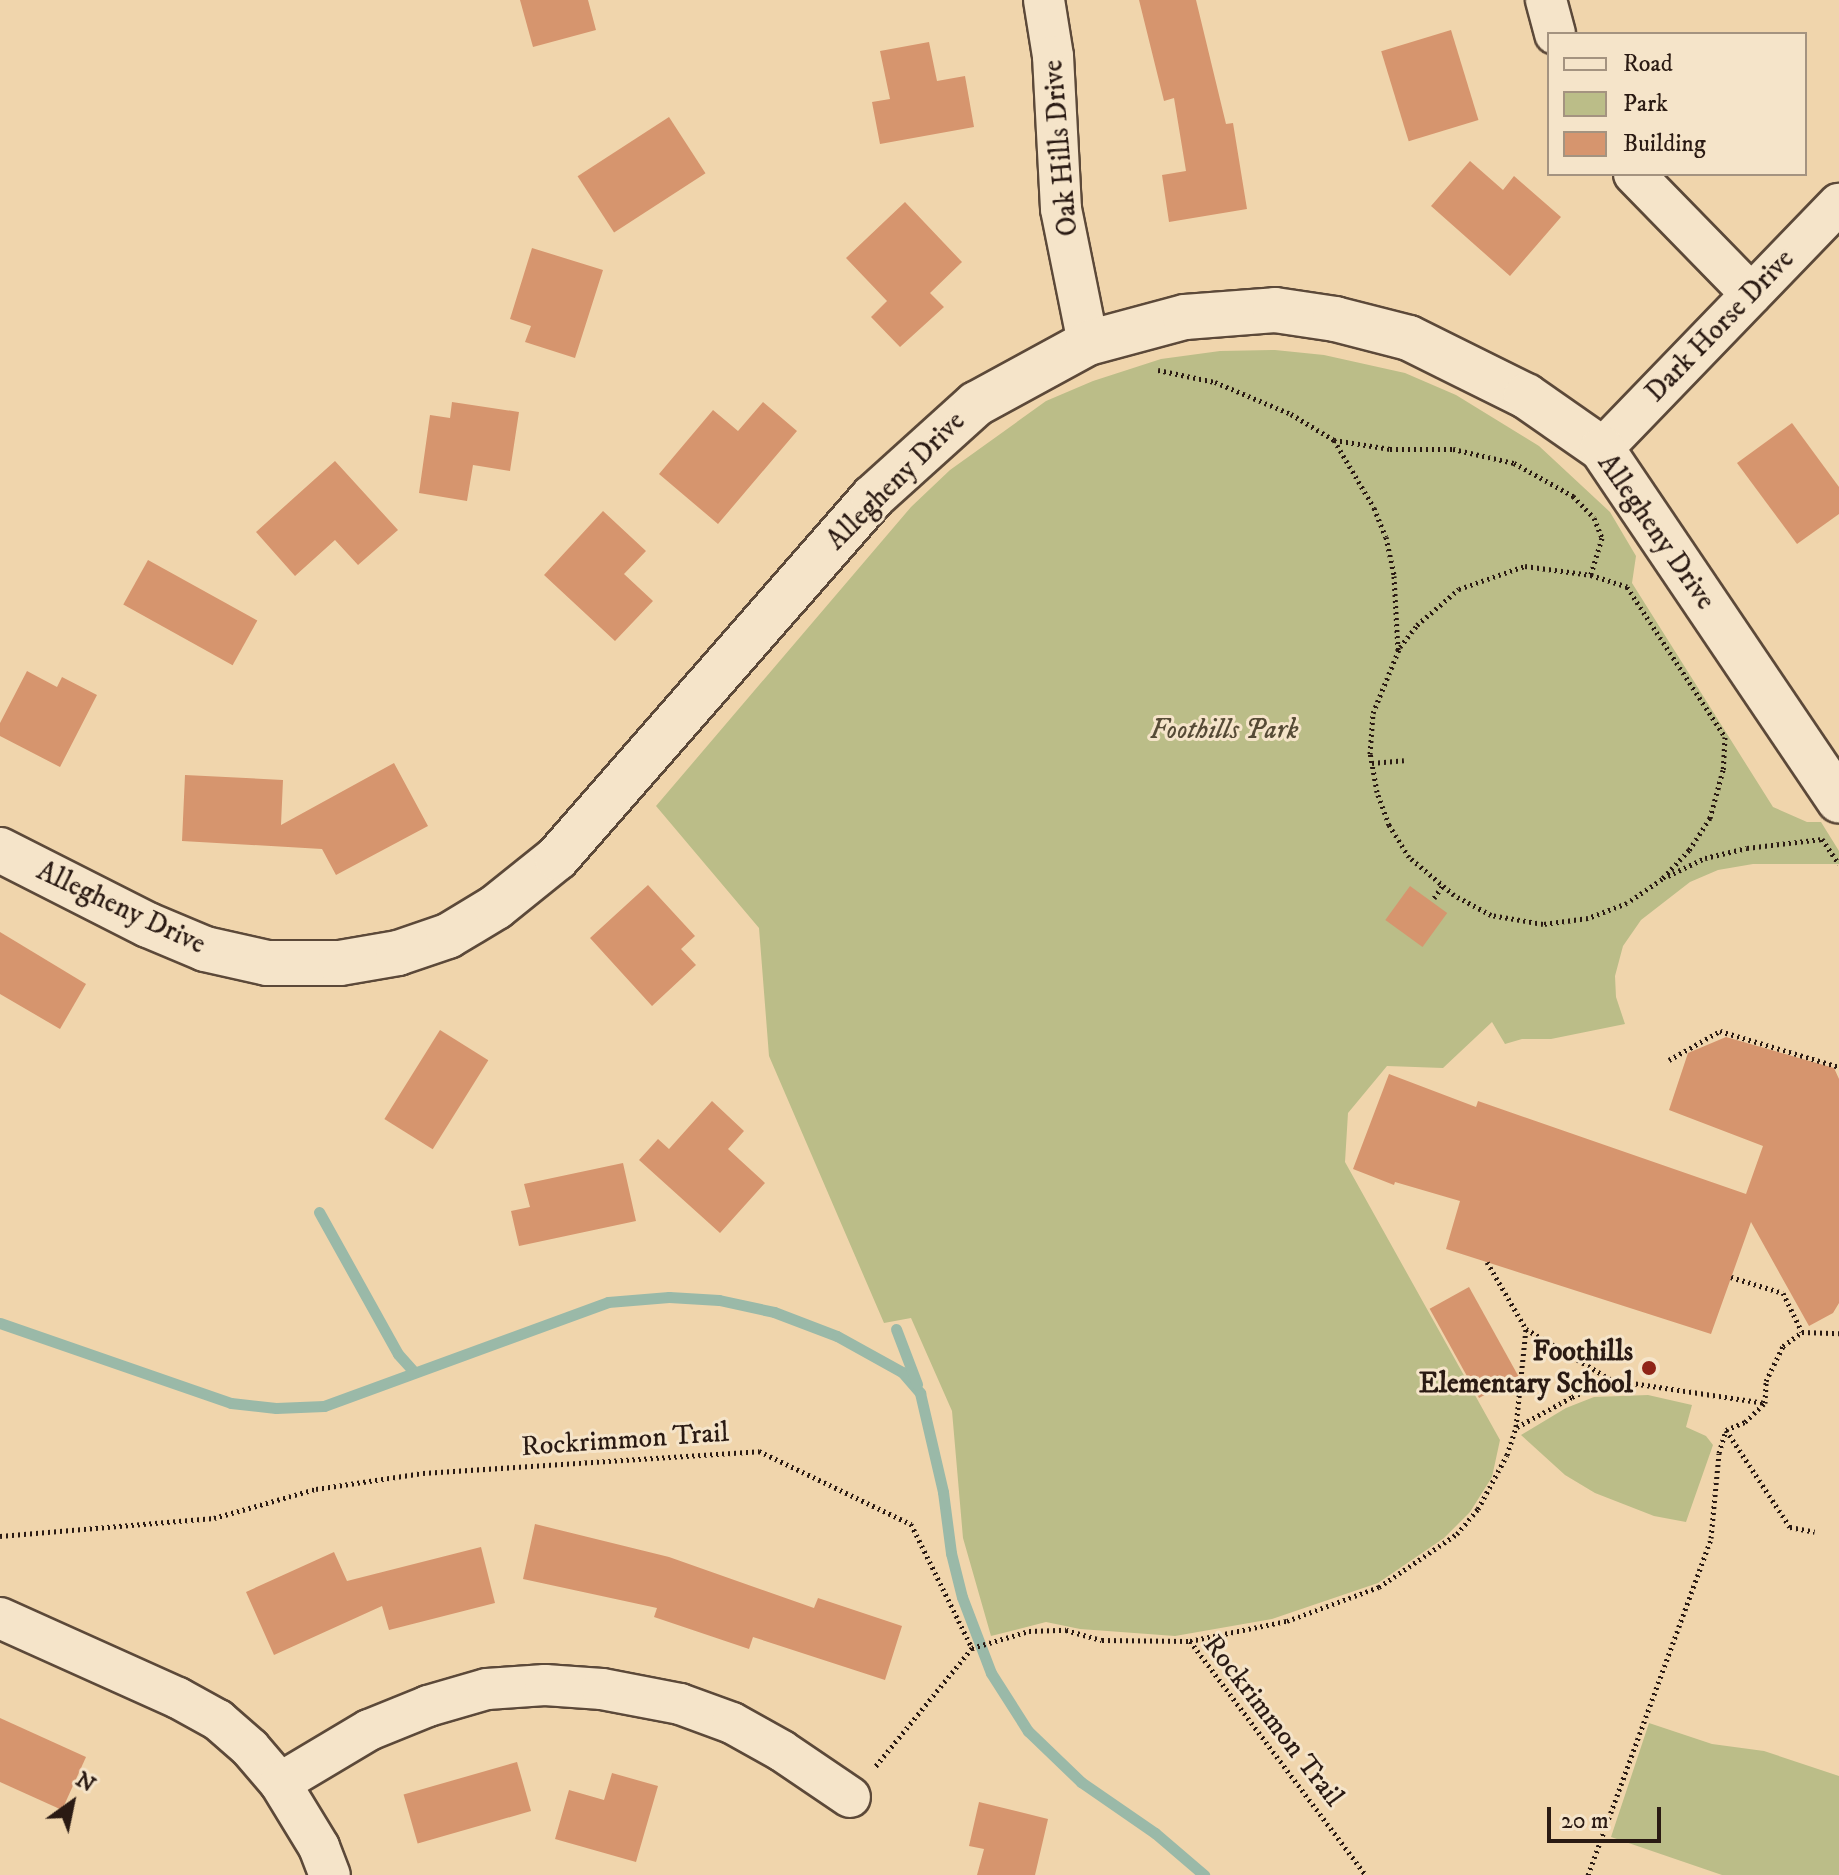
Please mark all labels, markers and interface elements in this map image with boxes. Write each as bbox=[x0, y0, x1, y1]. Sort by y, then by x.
legend bbox=[1547, 32, 1807, 176]
text: Road bbox=[1623, 49, 1673, 79]
street label: Oak Hills Drive bbox=[1037, 58, 1085, 238]
text: Park bbox=[1623, 89, 1668, 119]
text: Building bbox=[1623, 129, 1706, 159]
street label: Dark Horse Drive bbox=[1639, 243, 1801, 409]
street label: Allegheny Drive bbox=[820, 405, 972, 557]
street label: Allegheny Drive bbox=[1590, 448, 1722, 616]
park label: Foothills Park bbox=[1150, 713, 1298, 747]
street label: Allegheny Drive bbox=[31, 854, 211, 962]
place label: Foothills Elementary School bbox=[1419, 1335, 1633, 1401]
marker: Foothills Elementary School bbox=[1640, 1359, 1658, 1377]
street label: Rockrimmon Trail bbox=[520, 1416, 730, 1464]
street label: Rockrimmon Trail bbox=[1196, 1629, 1350, 1813]
north arrow bbox=[32, 1763, 112, 1843]
text: N bbox=[70, 1766, 100, 1799]
scale bar bbox=[1551, 1791, 1665, 1841]
text: 20 m bbox=[1561, 1806, 1609, 1836]

